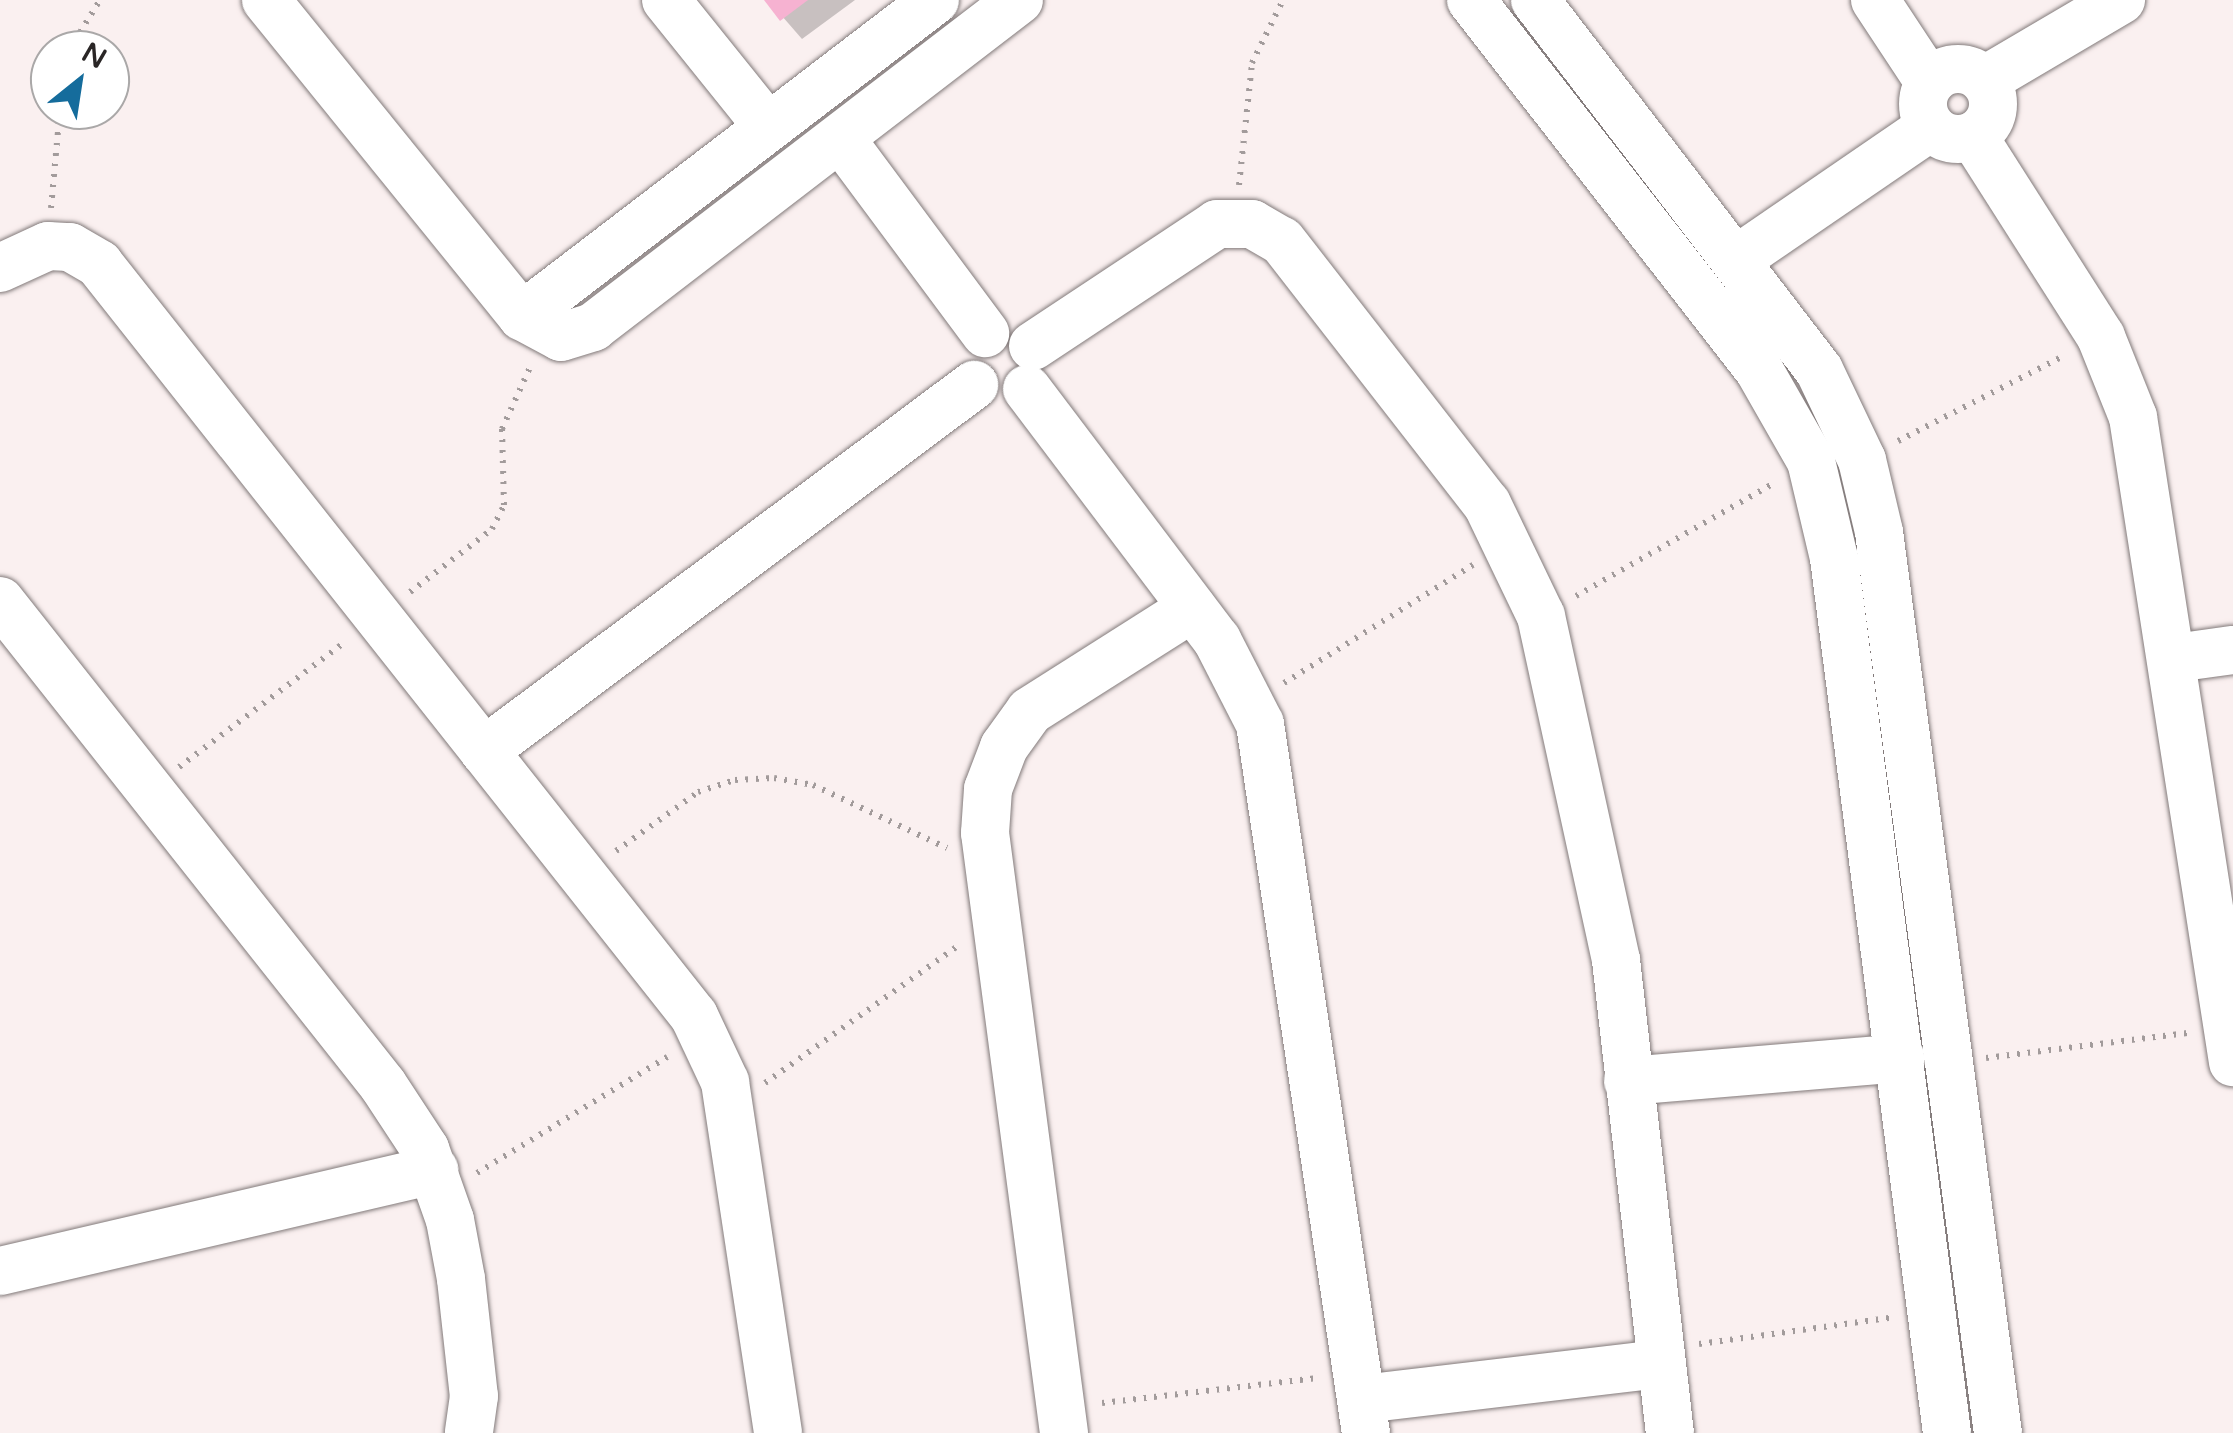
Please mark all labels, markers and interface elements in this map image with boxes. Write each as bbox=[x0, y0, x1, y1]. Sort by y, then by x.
north arrow bbox=[30, 30, 130, 130]
text: N bbox=[76, 35, 112, 76]

